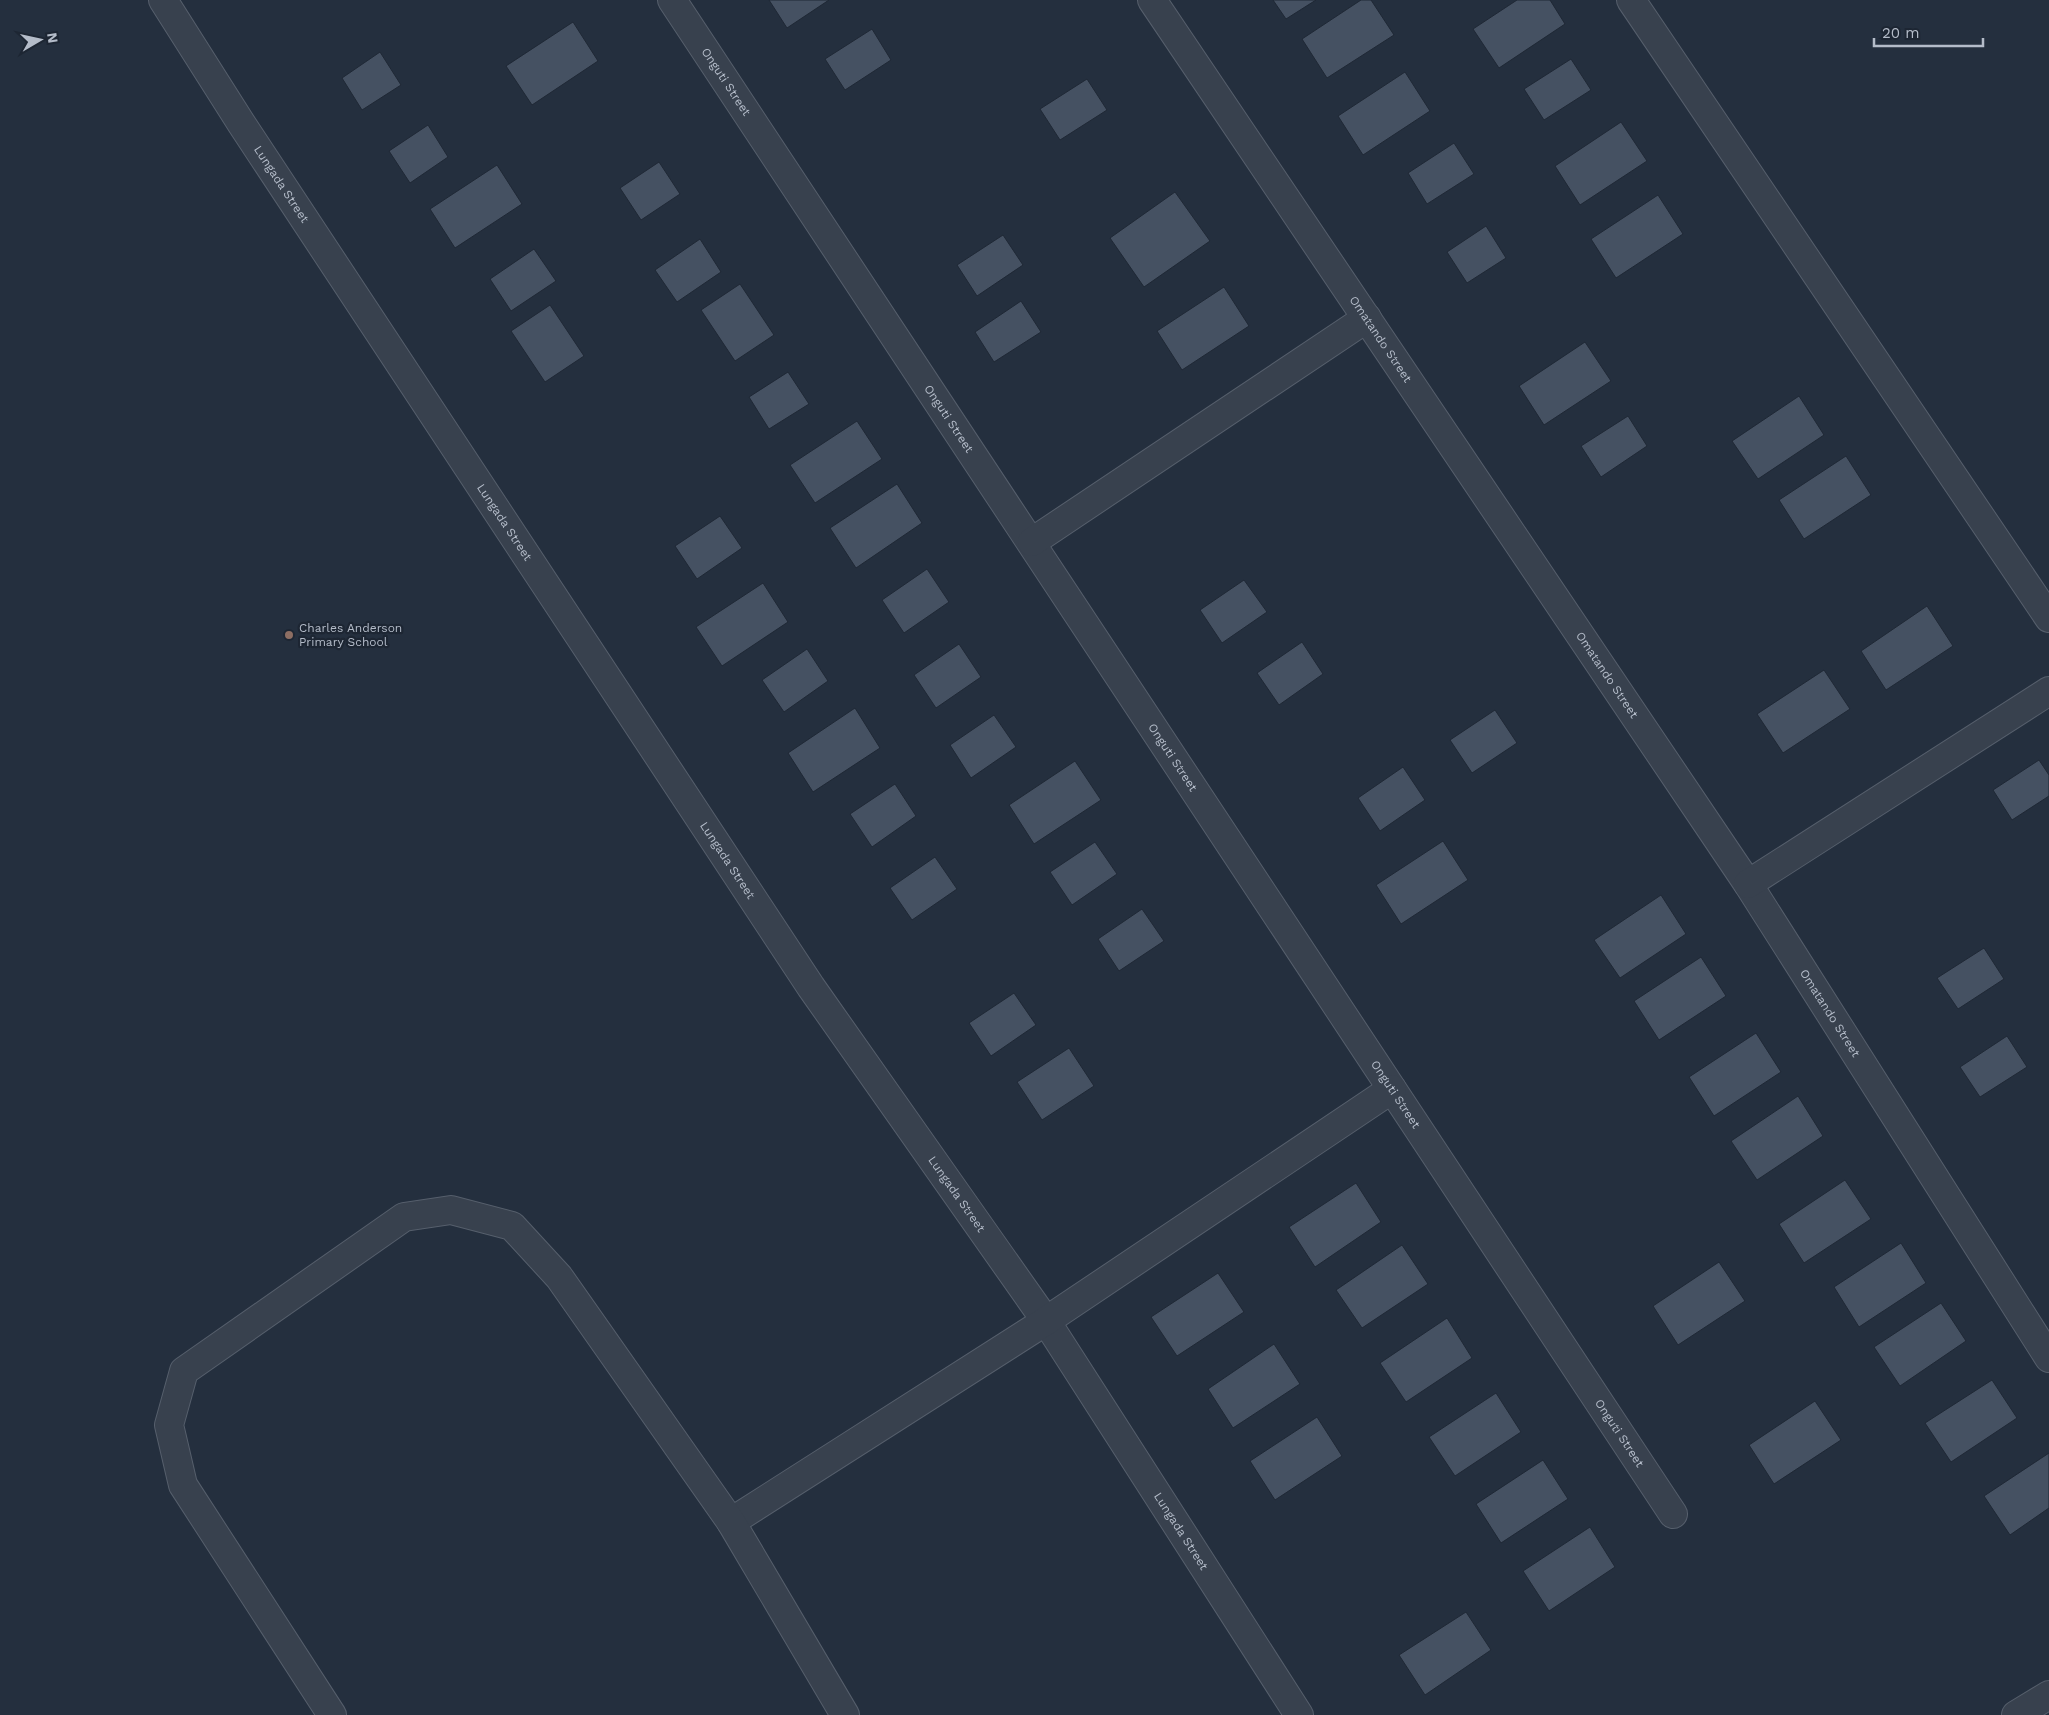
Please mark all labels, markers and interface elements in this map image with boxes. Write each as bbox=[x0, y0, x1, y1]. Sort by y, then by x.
north arrow bbox=[15, 15, 65, 65]
scale bar bbox=[1874, 15, 1983, 47]
text: 20 m bbox=[1882, 24, 1920, 42]
text: N bbox=[44, 32, 62, 44]
street label: Onguti Street bbox=[699, 45, 754, 118]
street label: Lungada Street bbox=[251, 143, 312, 225]
street label: Omatando Street bbox=[1347, 293, 1415, 385]
street label: Onguti Street bbox=[921, 382, 976, 455]
street label: Lungada Street bbox=[474, 481, 535, 563]
place label: Charles Anderson Primary School bbox=[299, 621, 402, 649]
marker: Charles Anderson Primary School bbox=[283, 629, 295, 641]
street label: Omatando Street bbox=[1573, 629, 1641, 721]
street label: Onguti Street bbox=[1145, 721, 1200, 794]
street label: Lungada Street bbox=[697, 819, 758, 902]
street label: Omatando Street bbox=[1797, 967, 1863, 1059]
street label: Onguti Street bbox=[1368, 1058, 1423, 1131]
street label: Lungada Street bbox=[925, 1154, 988, 1235]
street label: Onguti Street bbox=[1592, 1396, 1647, 1470]
street label: Lungada Street bbox=[1151, 1490, 1211, 1573]

